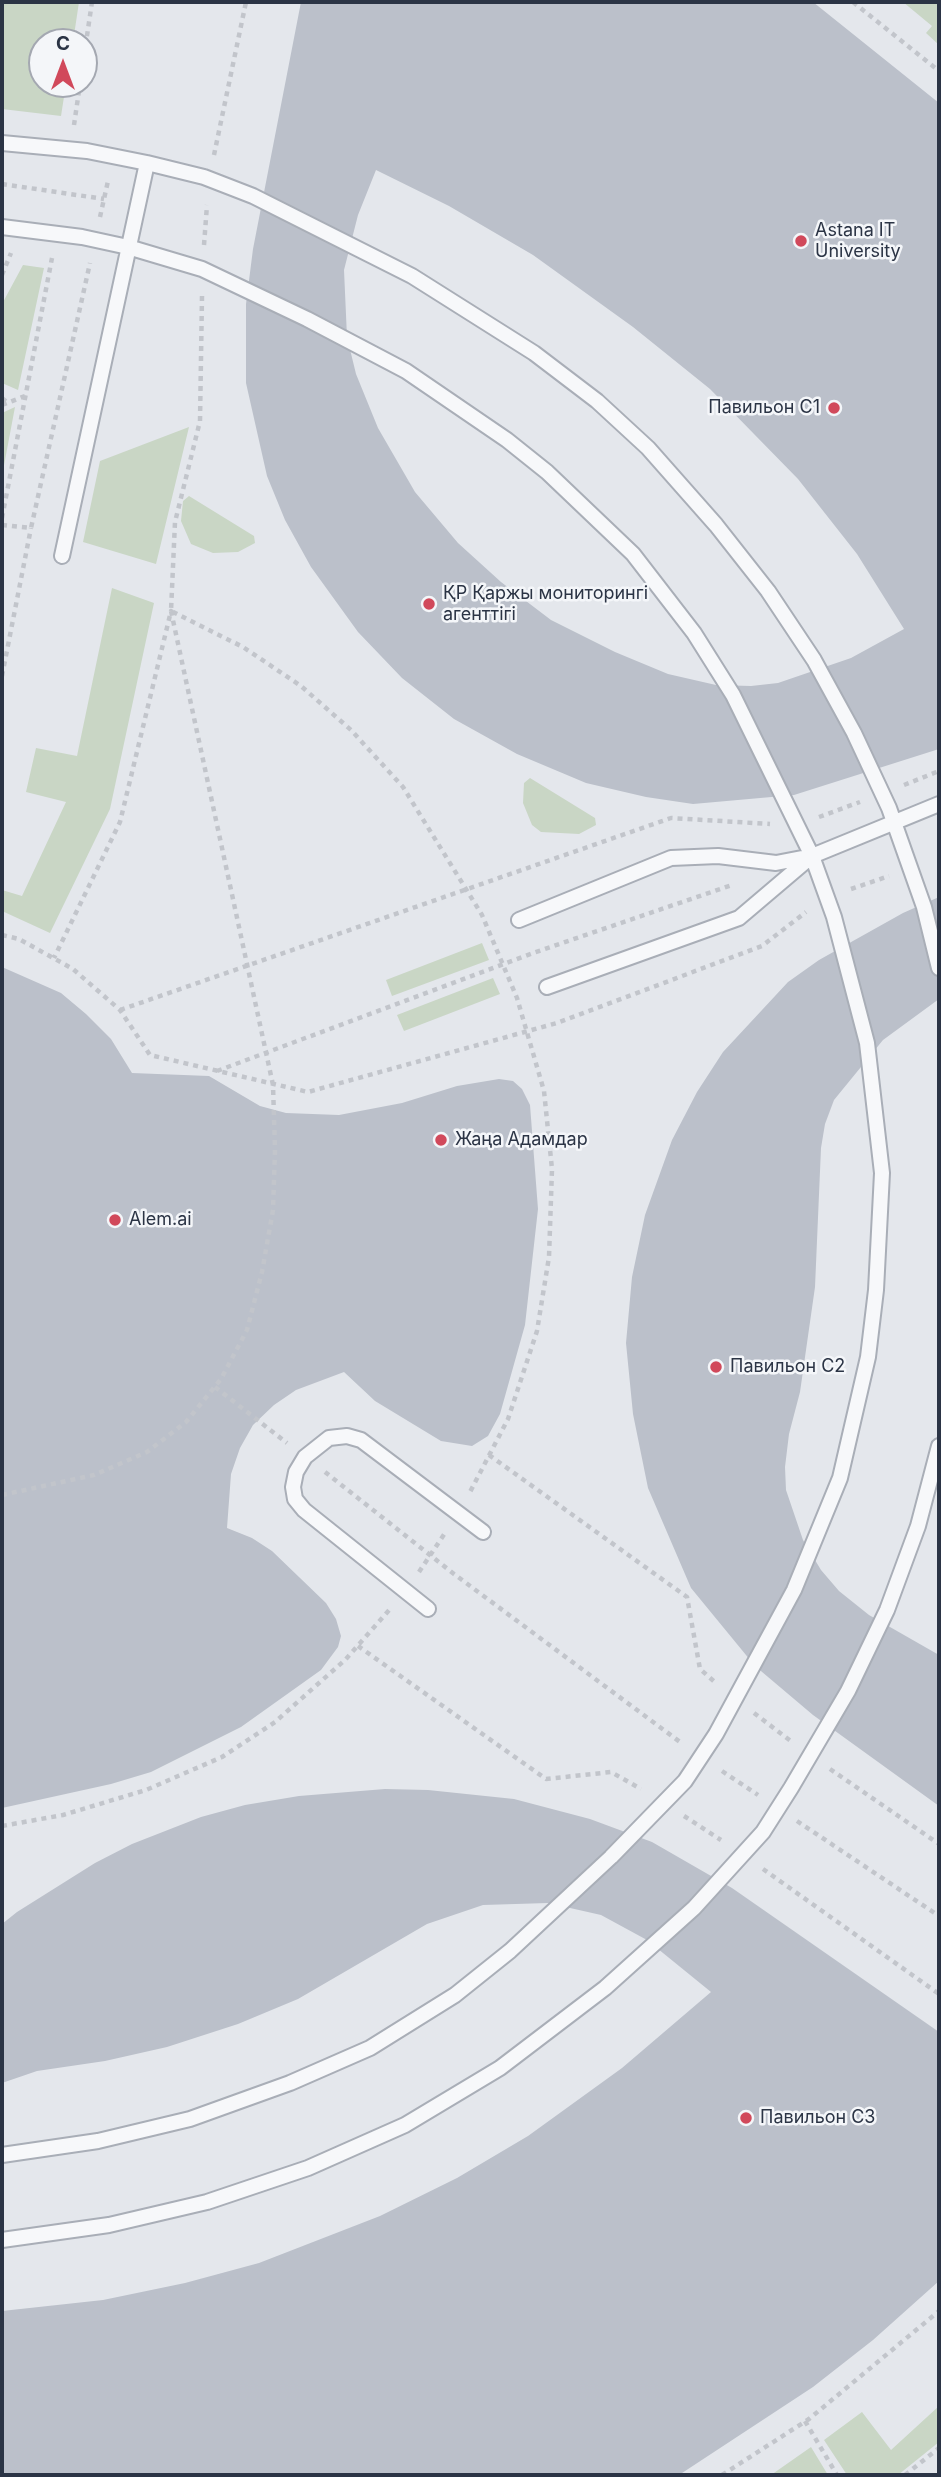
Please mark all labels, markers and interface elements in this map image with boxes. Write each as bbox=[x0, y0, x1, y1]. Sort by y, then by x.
north arrow bbox=[28, 28, 98, 98]
text: С bbox=[56, 32, 70, 55]
place label: Astana IT University bbox=[815, 220, 901, 262]
marker: Astana IT University bbox=[793, 233, 809, 249]
place label: Павильон С1 bbox=[708, 397, 820, 419]
marker: Павильон С1 bbox=[826, 400, 842, 416]
place label: ҚР Қаржы мониторингі агенттігі bbox=[443, 583, 648, 626]
marker: ҚР Қаржы мониторингі агенттігі bbox=[421, 596, 437, 612]
place label: Жаңа Адамдар bbox=[455, 1129, 588, 1151]
marker: Жаңа Адамдар bbox=[433, 1132, 449, 1148]
place label: Alem.ai bbox=[129, 1209, 192, 1231]
marker: Alem.ai bbox=[107, 1212, 123, 1228]
place label: Павильон С2 bbox=[730, 1356, 845, 1378]
marker: Павильон С2 bbox=[708, 1359, 724, 1375]
place label: Павильон С3 bbox=[760, 2107, 875, 2129]
marker: Павильон С3 bbox=[738, 2110, 754, 2126]

